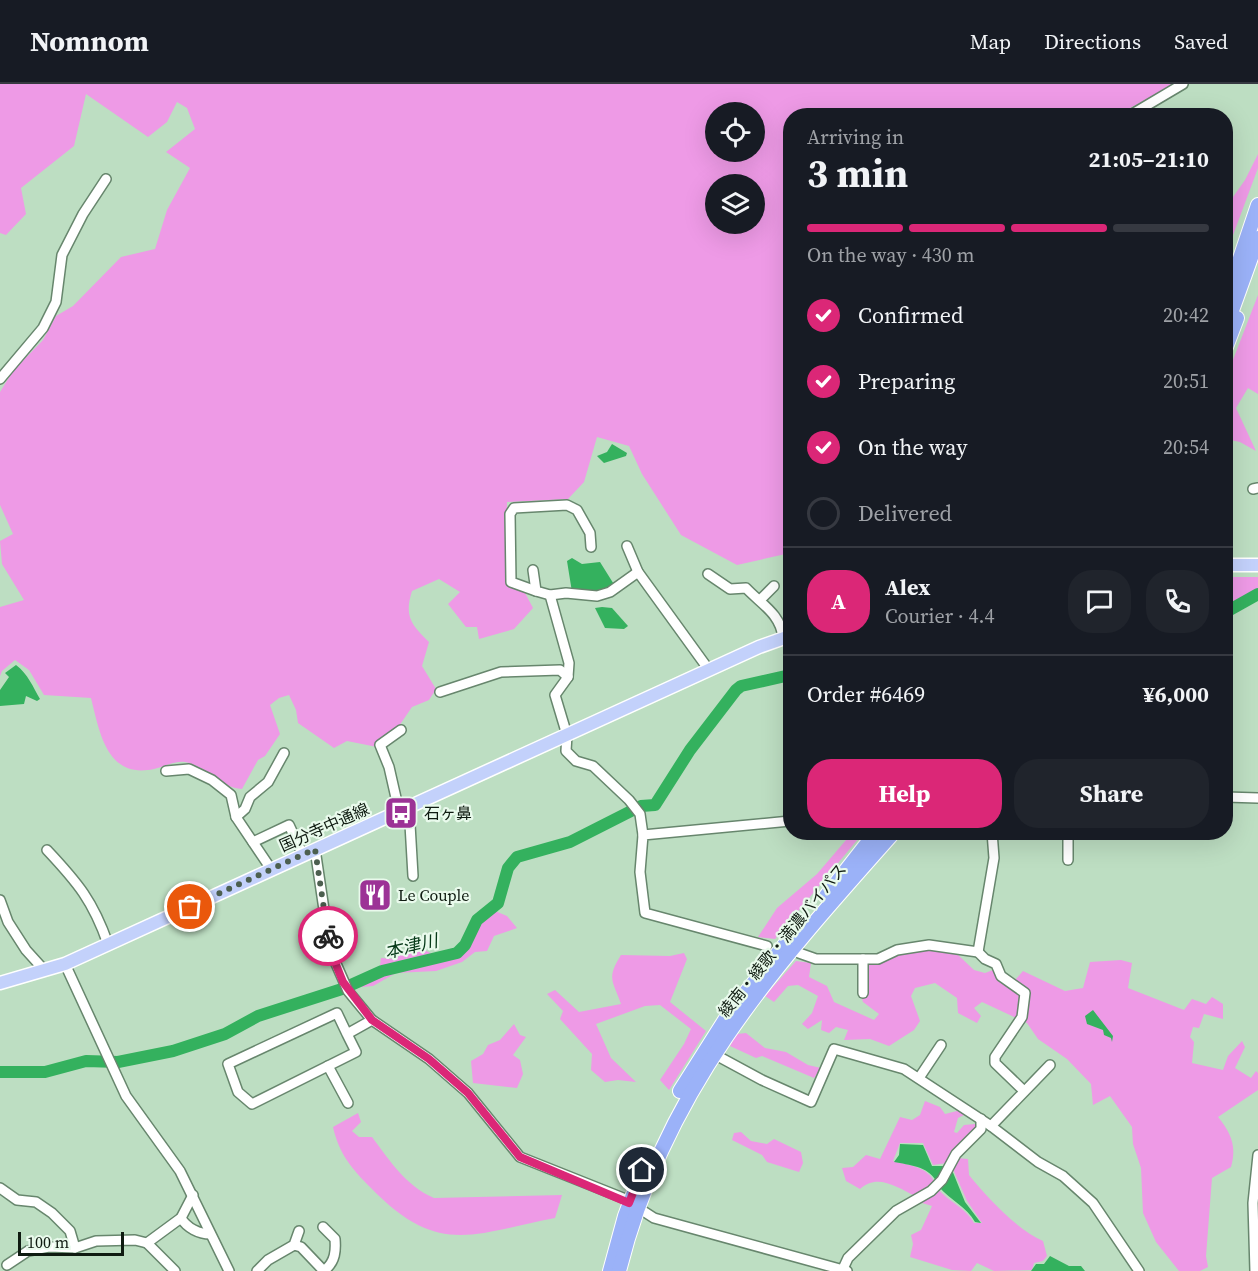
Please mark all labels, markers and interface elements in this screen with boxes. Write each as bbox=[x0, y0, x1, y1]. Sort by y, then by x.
text: Nomnom bbox=[30, 22, 149, 60]
text: Map bbox=[970, 27, 1011, 56]
text: Directions bbox=[1044, 27, 1141, 56]
text: Saved bbox=[1174, 27, 1228, 56]
map controls bbox=[705, 102, 765, 234]
button: locate bbox=[705, 102, 765, 162]
text: Arriving in bbox=[807, 123, 904, 151]
text: 21:05–21:10 bbox=[1089, 144, 1209, 174]
text: 3 min bbox=[807, 147, 908, 200]
button: layers bbox=[705, 174, 765, 234]
text: On the way · 430 m bbox=[807, 241, 974, 269]
icon: check bbox=[807, 299, 840, 332]
text: Confirmed bbox=[858, 300, 963, 330]
text: 20:42 bbox=[1163, 301, 1209, 329]
icon: check bbox=[807, 365, 840, 398]
text: Preparing bbox=[858, 366, 955, 396]
text: 20:51 bbox=[1163, 367, 1209, 395]
icon: check bbox=[807, 431, 840, 464]
text: On the way bbox=[858, 432, 967, 462]
text: 20:54 bbox=[1163, 433, 1209, 461]
text: Delivered bbox=[858, 498, 952, 528]
button: chat bbox=[1068, 570, 1131, 633]
button: phone bbox=[1146, 570, 1209, 633]
text: Alex bbox=[885, 572, 930, 602]
text: A bbox=[831, 586, 846, 616]
text: Courier · 4.4 bbox=[885, 602, 994, 630]
text: Order #6469 bbox=[807, 679, 925, 709]
text: ¥6,000 bbox=[1143, 679, 1209, 709]
button: Help bbox=[807, 759, 1002, 828]
button: Share bbox=[1014, 759, 1209, 828]
bus stop icon: 石ヶ鼻 bbox=[383, 795, 419, 831]
street label: 国分寺中通線 bbox=[276, 797, 372, 857]
place label: 石ヶ鼻 bbox=[424, 802, 472, 824]
street label: 綾南・綾歌・満濃バイパス bbox=[713, 859, 851, 1021]
restaurant icon: Le Couple bbox=[357, 877, 393, 913]
pin bbox=[164, 881, 215, 932]
place label: Le Couple bbox=[398, 884, 469, 906]
icon: bag bbox=[173, 890, 206, 923]
courier bbox=[298, 906, 358, 966]
icon: bike bbox=[312, 920, 345, 953]
water label: 本津川 bbox=[382, 927, 442, 964]
pin bbox=[616, 1144, 667, 1195]
icon: home bbox=[625, 1153, 658, 1186]
scale bar bbox=[18, 1229, 124, 1256]
text: 100 m bbox=[27, 1231, 69, 1253]

